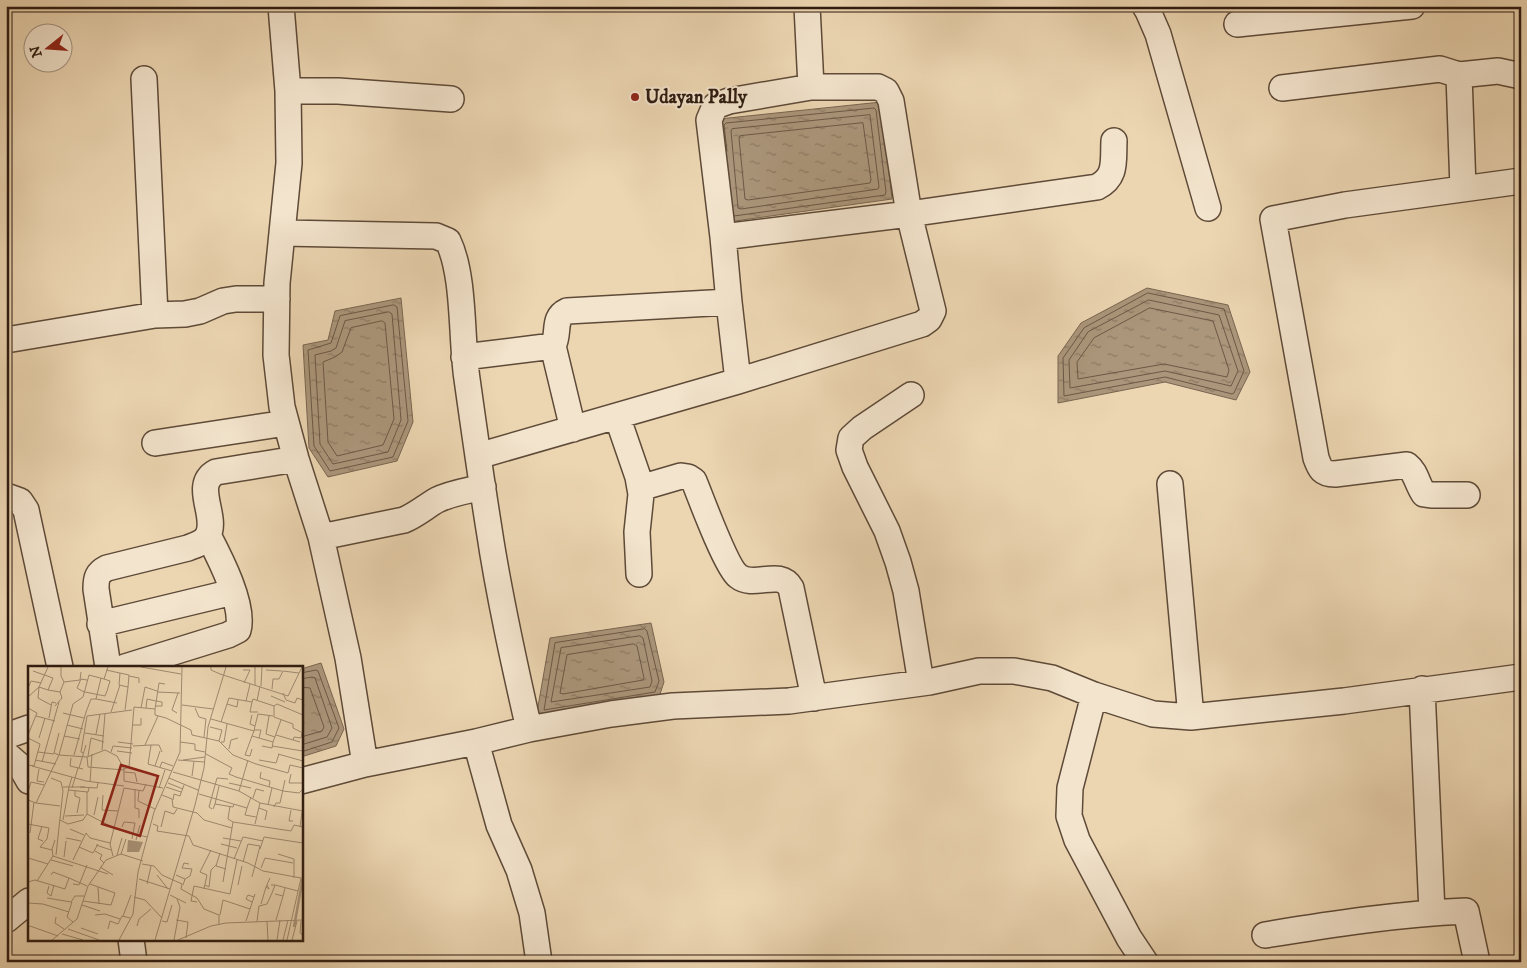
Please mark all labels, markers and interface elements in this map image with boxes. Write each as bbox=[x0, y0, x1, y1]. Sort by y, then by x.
north arrow bbox=[22, 22, 72, 72]
text: N bbox=[26, 43, 47, 60]
place label: Udayan Pally bbox=[645, 86, 748, 109]
marker: Udayan Pally bbox=[629, 91, 641, 103]
inset map bbox=[28, 666, 302, 940]

